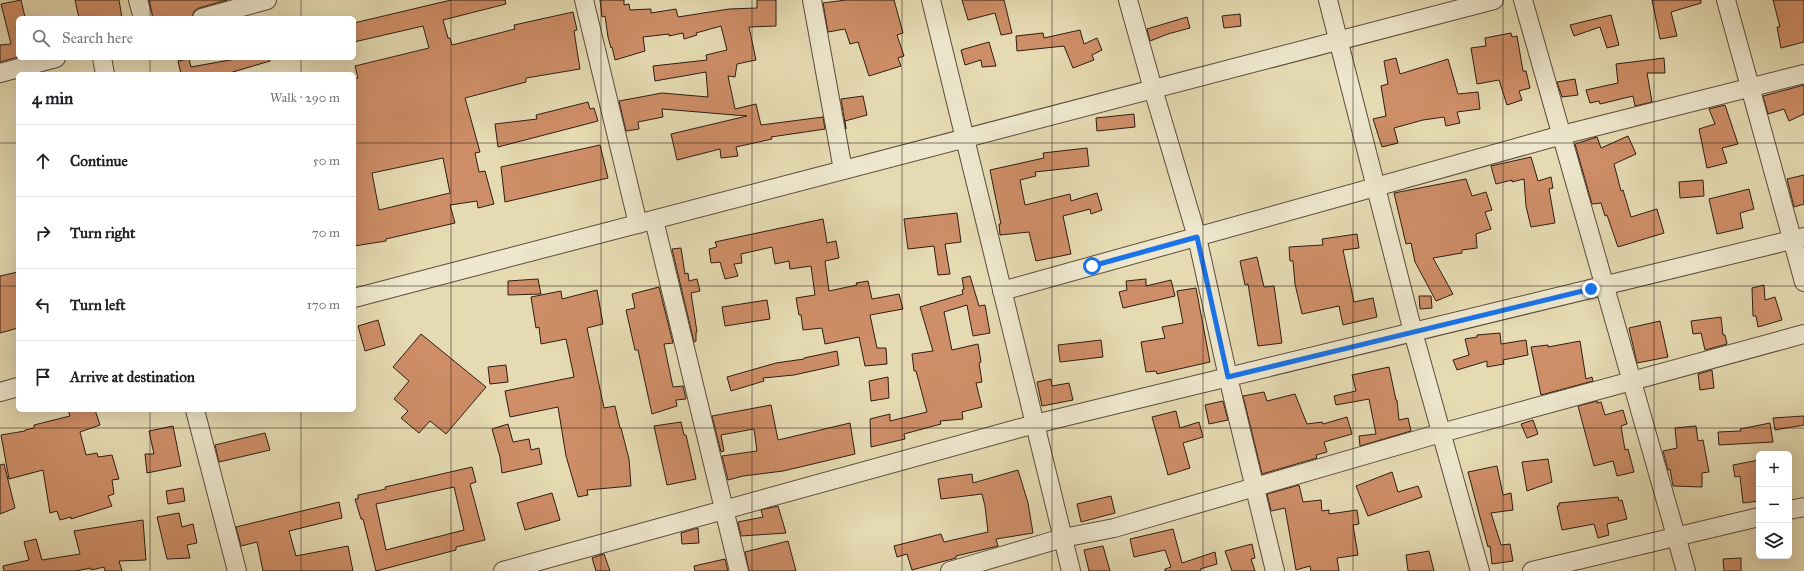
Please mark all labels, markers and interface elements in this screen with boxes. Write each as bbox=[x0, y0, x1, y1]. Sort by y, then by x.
search box bbox=[16, 16, 356, 60]
icon: search bbox=[30, 27, 52, 49]
text: Search here bbox=[62, 29, 133, 47]
text: 4 min bbox=[32, 88, 73, 109]
text: Walk · 290 m bbox=[270, 90, 340, 106]
icon: ahead bbox=[32, 150, 54, 172]
text: Continue bbox=[70, 152, 128, 170]
text: 50 m bbox=[313, 153, 340, 169]
icon: right bbox=[32, 222, 54, 244]
text: Turn right bbox=[70, 224, 135, 242]
text: 70 m bbox=[312, 225, 340, 241]
route start bbox=[1083, 257, 1101, 275]
route end bbox=[1582, 280, 1600, 298]
icon: left bbox=[32, 294, 54, 316]
text: Turn left bbox=[70, 296, 126, 314]
text: 170 m bbox=[307, 297, 340, 313]
icon: arrive bbox=[32, 366, 54, 388]
text: Arrive at destination bbox=[70, 368, 195, 386]
map controls bbox=[1756, 451, 1792, 559]
button: + bbox=[1756, 451, 1792, 487]
button: − bbox=[1756, 487, 1792, 523]
button: layers bbox=[1756, 523, 1792, 559]

